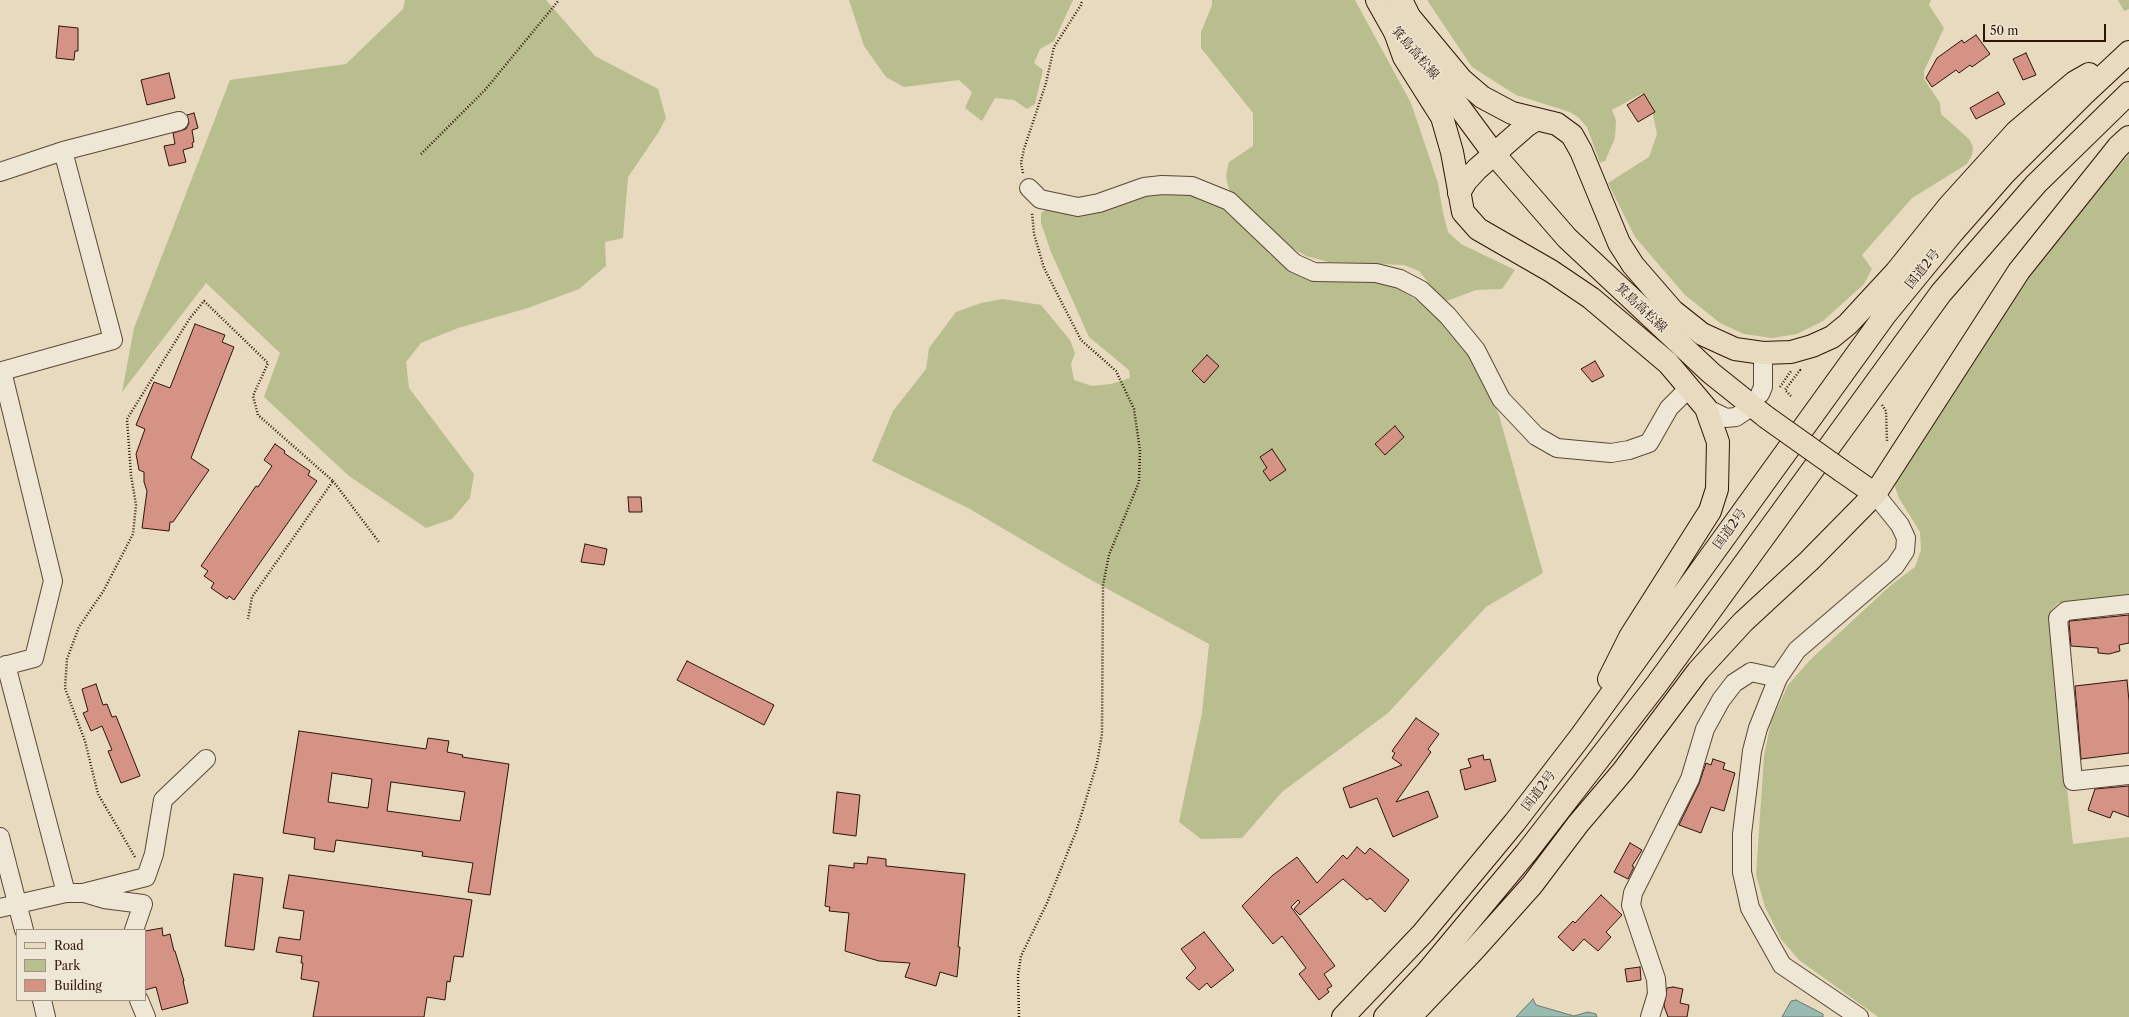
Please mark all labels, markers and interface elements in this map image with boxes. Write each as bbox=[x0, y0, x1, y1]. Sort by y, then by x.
scale bar bbox=[1985, 16, 2108, 42]
street label: 箕島高松線 bbox=[1388, 23, 1442, 83]
text: 50 m bbox=[1990, 23, 2019, 38]
street label: 国道2号 bbox=[1902, 246, 1944, 292]
street label: 箕島高松線 bbox=[1612, 280, 1670, 336]
street label: 国道2号 bbox=[1710, 506, 1750, 552]
street label: 国道2号 bbox=[1519, 768, 1559, 814]
legend bbox=[16, 929, 146, 1001]
text: Road bbox=[54, 938, 84, 953]
text: Park bbox=[54, 958, 80, 973]
text: Building bbox=[54, 978, 102, 993]

